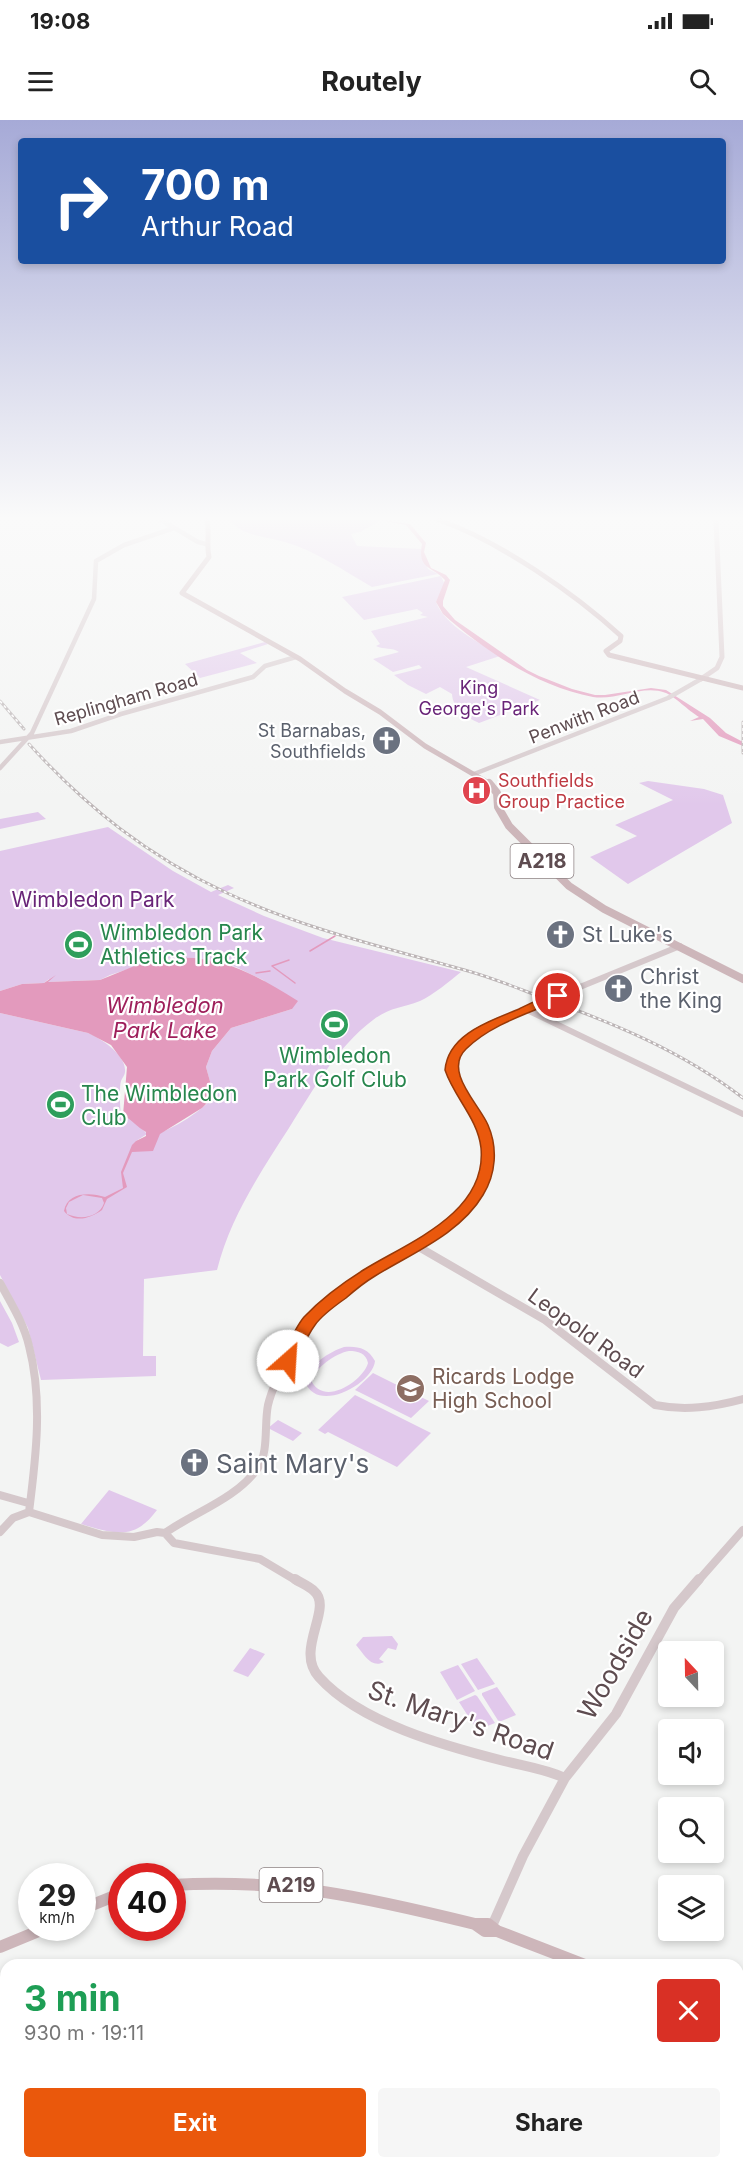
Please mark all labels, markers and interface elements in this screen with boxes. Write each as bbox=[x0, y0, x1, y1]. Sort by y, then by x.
text: 19:08 bbox=[30, 8, 90, 34]
icon: menu bbox=[24, 65, 57, 98]
text: Routely bbox=[321, 65, 422, 98]
icon: search bbox=[686, 65, 719, 98]
text: 700 m bbox=[141, 159, 270, 210]
icon: right bbox=[42, 162, 120, 240]
text: Arthur Road bbox=[141, 210, 294, 243]
street label: Replingham Road bbox=[52, 668, 200, 730]
park label: King George's Park bbox=[419, 677, 540, 719]
street label: Penwith Road bbox=[526, 686, 642, 748]
place label: St Barnabas, Southfields bbox=[258, 720, 366, 762]
church icon: St Barnabas, Southfields bbox=[371, 724, 403, 756]
place label: Southfields Group Practice bbox=[498, 770, 625, 812]
hospital icon: Southfields Group Practice bbox=[461, 774, 493, 806]
road number: A218 bbox=[510, 844, 574, 878]
park label: Wimbledon Park bbox=[11, 887, 175, 912]
church icon: St Luke's bbox=[545, 918, 577, 950]
place label: Wimbledon Park Athletics Track bbox=[100, 920, 264, 969]
place label: St Luke's bbox=[582, 922, 673, 947]
sports icon: Wimbledon Park Athletics Track bbox=[63, 928, 95, 960]
place label: Christ the King bbox=[640, 964, 722, 1013]
pin bbox=[532, 970, 583, 1021]
church icon: Christ the King bbox=[603, 972, 635, 1004]
icon: arrive bbox=[541, 979, 574, 1012]
water label: Wimbledon Park Lake bbox=[106, 992, 224, 1043]
sports icon: Wimbledon Park Golf Club bbox=[319, 1008, 351, 1040]
place label: Wimbledon Park Golf Club bbox=[263, 1043, 407, 1092]
place label: The Wimbledon Club bbox=[81, 1081, 237, 1130]
sports icon: The Wimbledon Club bbox=[44, 1089, 76, 1121]
street label: Leopold Road bbox=[523, 1283, 649, 1383]
position arrow bbox=[256, 1329, 320, 1393]
place label: Ricards Lodge High School bbox=[432, 1364, 574, 1413]
school or university icon: Ricards Lodge High School bbox=[395, 1372, 427, 1404]
church icon: Saint Mary's bbox=[179, 1447, 211, 1479]
place label: Saint Mary's bbox=[216, 1448, 369, 1479]
street label: Woodside bbox=[571, 1603, 659, 1725]
north arrow bbox=[658, 1641, 724, 1707]
map controls bbox=[658, 1641, 724, 1941]
street label: St. Mary's Road bbox=[364, 1674, 558, 1766]
button: sound bbox=[658, 1719, 724, 1785]
button: search bbox=[658, 1797, 724, 1863]
speed limit sign: 40 bbox=[108, 1863, 186, 1941]
road number: A219 bbox=[260, 1868, 322, 1902]
button: layers bbox=[658, 1875, 724, 1941]
text: 29 bbox=[38, 1877, 76, 1913]
text: km/h bbox=[39, 1908, 75, 1927]
text: 3 min bbox=[24, 1976, 121, 2020]
button: close bbox=[657, 1979, 720, 2042]
text: 930 m · 19:11 bbox=[24, 2021, 144, 2045]
button: Exit bbox=[24, 2088, 366, 2157]
button: Share bbox=[378, 2088, 720, 2157]

